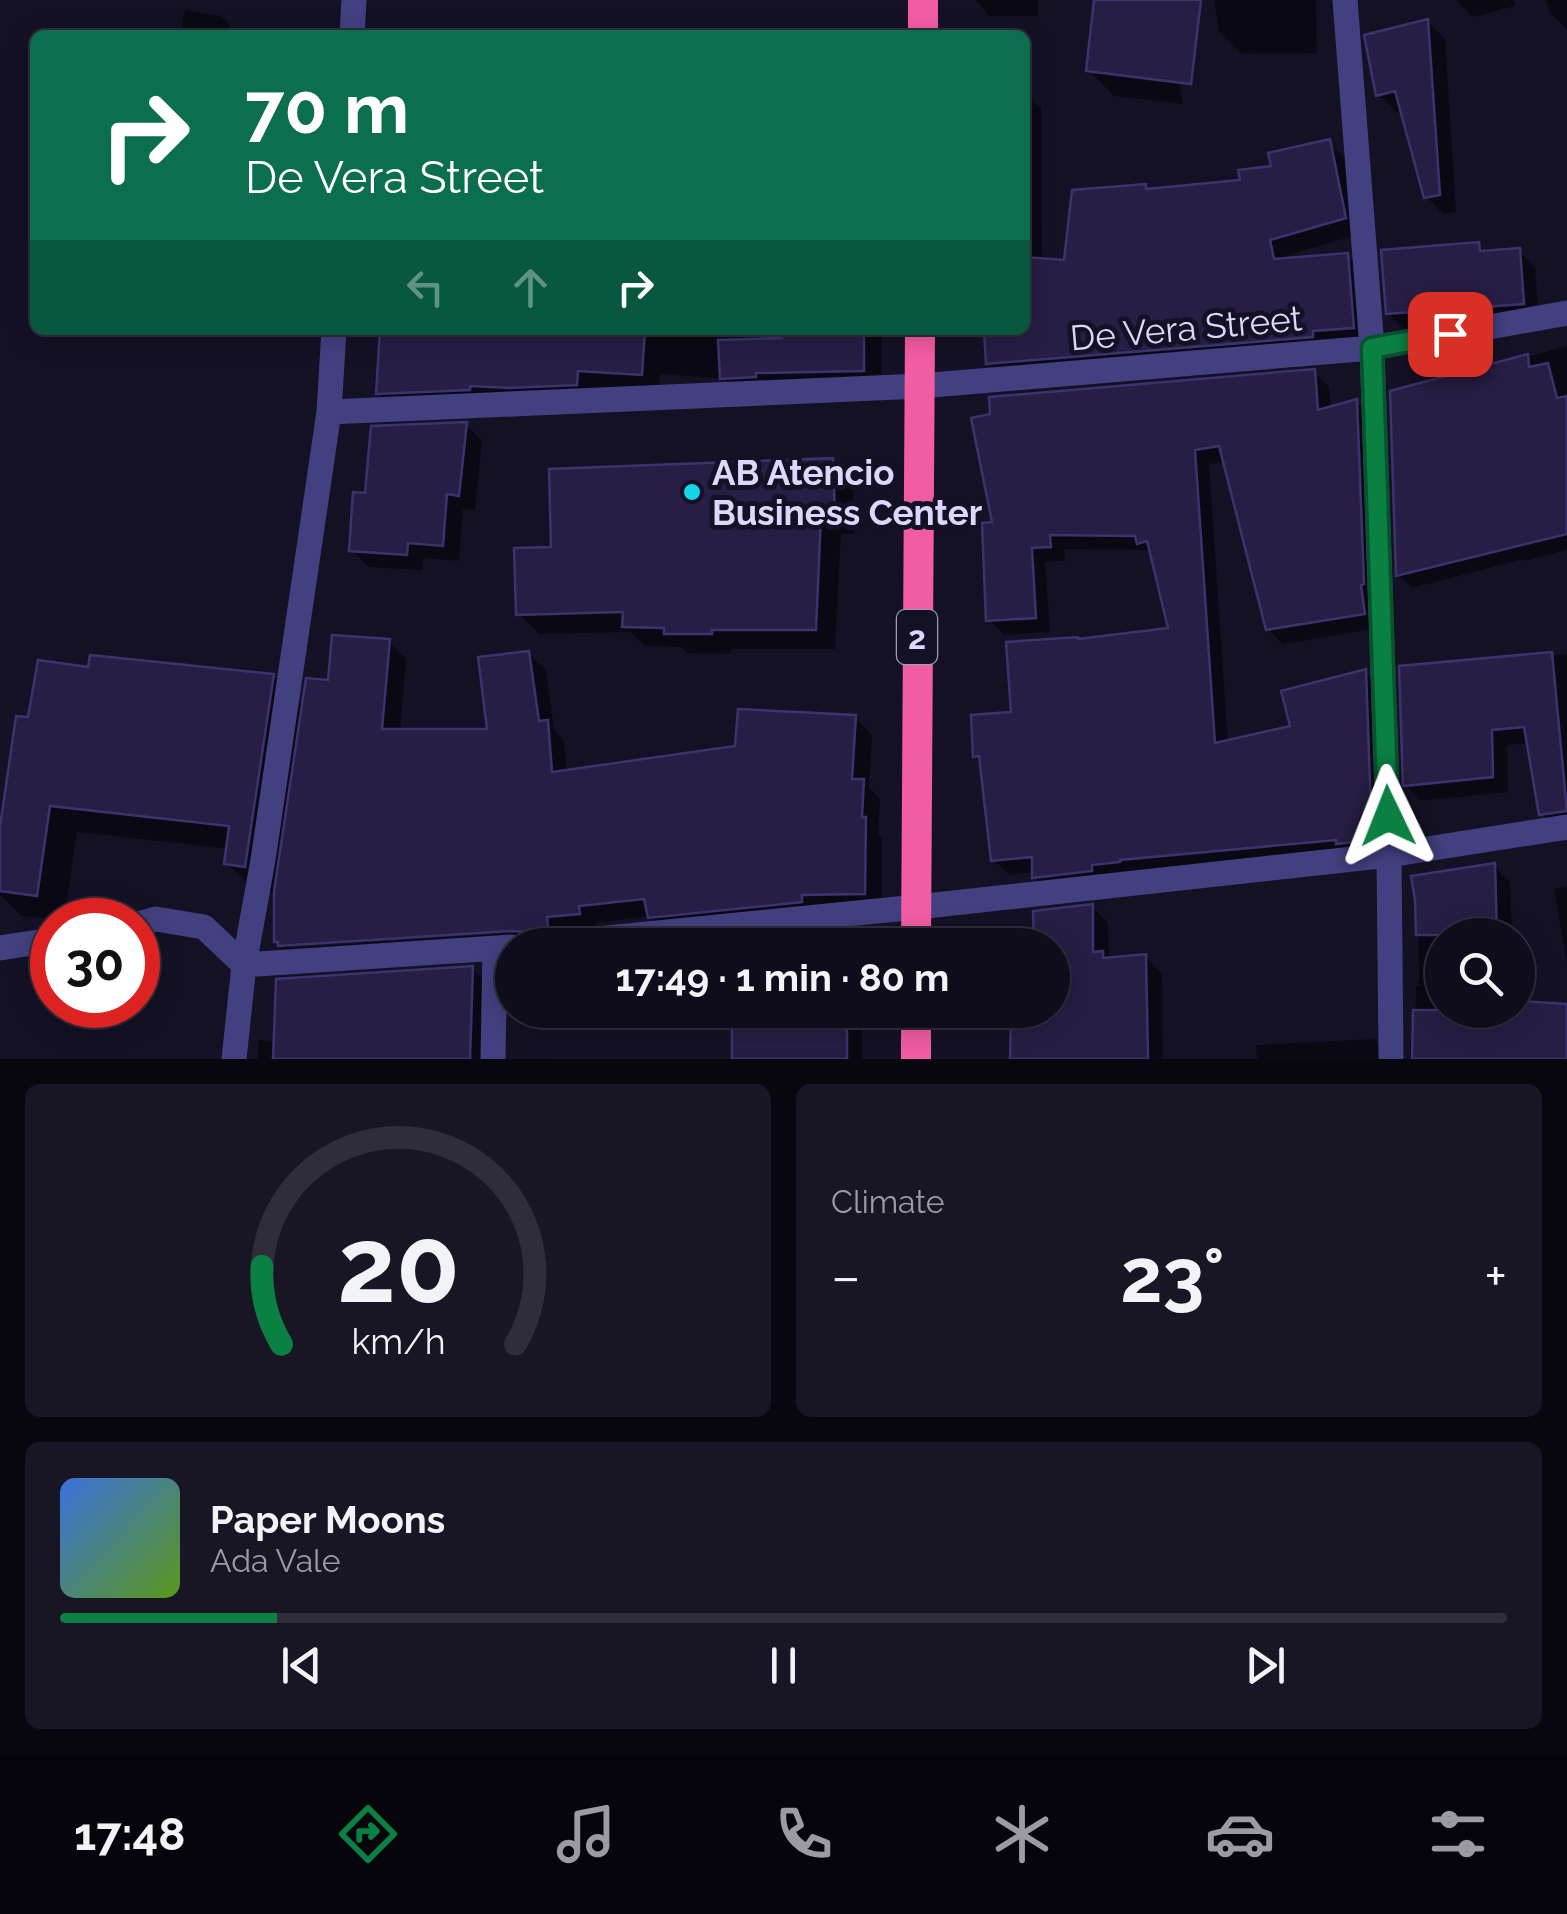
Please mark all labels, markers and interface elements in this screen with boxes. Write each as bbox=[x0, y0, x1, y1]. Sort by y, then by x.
text: 70 m bbox=[245, 67, 409, 149]
icon: right bbox=[80, 70, 210, 200]
text: De Vera Street bbox=[245, 151, 544, 204]
icon: left bbox=[398, 260, 453, 315]
icon: ahead bbox=[503, 260, 558, 315]
icon: right bbox=[608, 260, 663, 315]
pin bbox=[1408, 292, 1493, 377]
street label: De Vera Street bbox=[1068, 297, 1304, 359]
icon: arrive bbox=[1423, 307, 1478, 362]
place label: AB Atencio Business Center bbox=[712, 452, 983, 533]
marker: AB Atencio Business Center bbox=[681, 481, 703, 503]
road number: 2 bbox=[897, 610, 937, 664]
position arrow bbox=[1336, 764, 1440, 868]
speed limit sign: 30 bbox=[30, 898, 160, 1028]
map controls bbox=[1425, 918, 1535, 1028]
button: search bbox=[1425, 918, 1535, 1028]
text: 17:49 · 1 min · 80 m bbox=[616, 955, 949, 1000]
text: Climate bbox=[831, 1183, 945, 1220]
text: 20 bbox=[337, 1204, 459, 1326]
text: 23° bbox=[1120, 1231, 1225, 1320]
text: − bbox=[831, 1244, 861, 1309]
text: + bbox=[1484, 1244, 1507, 1309]
text: km/h bbox=[351, 1320, 445, 1362]
text: Paper Moons bbox=[210, 1497, 445, 1542]
text: Ada Vale bbox=[210, 1542, 341, 1579]
icon: previous bbox=[274, 1638, 329, 1693]
icon: pause bbox=[756, 1638, 811, 1693]
icon: next bbox=[1238, 1638, 1293, 1693]
icon: directions bbox=[333, 1799, 403, 1869]
icon: music bbox=[551, 1799, 621, 1869]
icon: phone bbox=[769, 1799, 839, 1869]
icon: climate bbox=[987, 1799, 1057, 1869]
icon: car bbox=[1205, 1799, 1275, 1869]
icon: filters bbox=[1423, 1799, 1493, 1869]
text: 17:48 bbox=[74, 1808, 185, 1861]

